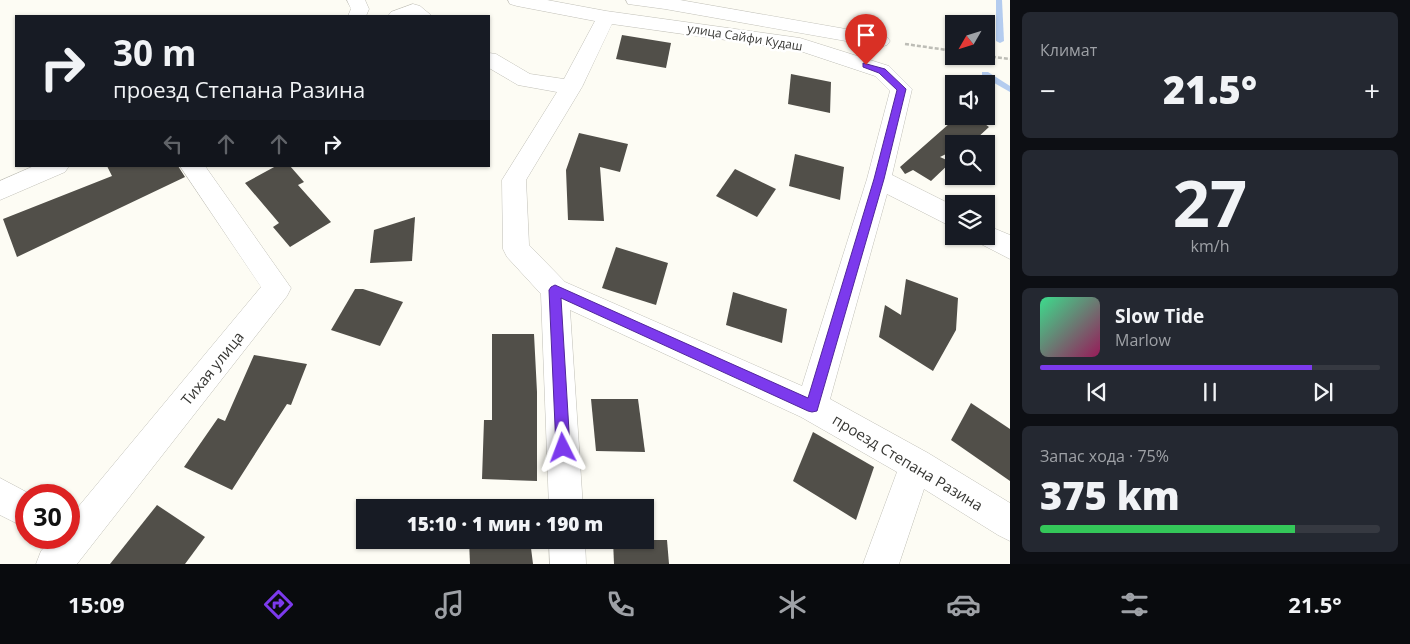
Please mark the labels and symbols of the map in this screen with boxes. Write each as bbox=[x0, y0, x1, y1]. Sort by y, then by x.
pin bbox=[845, 14, 887, 65]
north arrow bbox=[945, 15, 995, 65]
street label: улица Сайфи Кудаш bbox=[686, 19, 804, 55]
street label: Тихая улица bbox=[176, 327, 248, 409]
street label: проезд Степана Разина bbox=[829, 409, 987, 515]
position arrow bbox=[536, 421, 588, 473]
speed limit sign: 30 bbox=[15, 484, 80, 549]

